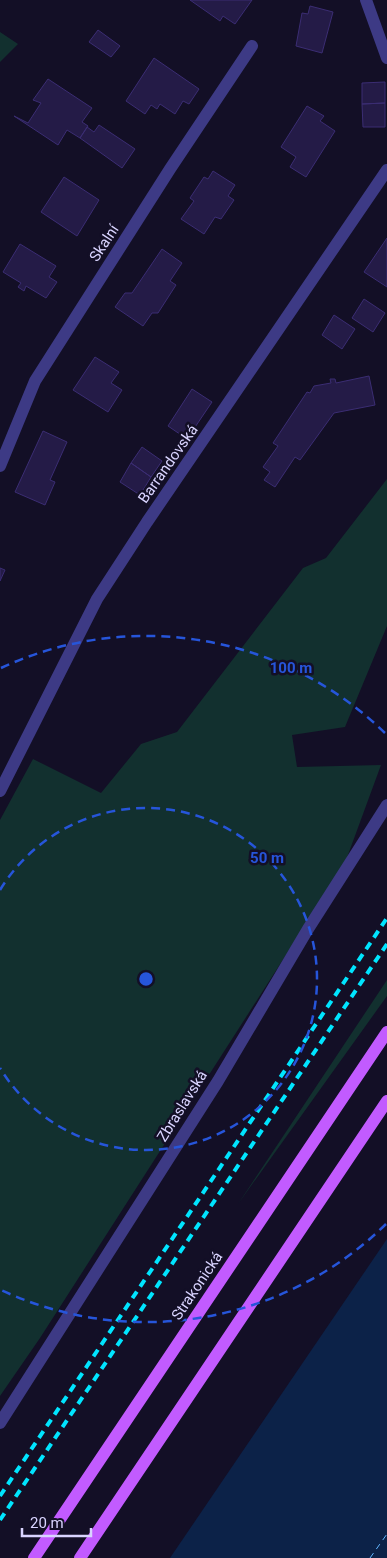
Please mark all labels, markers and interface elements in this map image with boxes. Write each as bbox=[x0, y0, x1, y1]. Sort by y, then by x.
street label: Skalní bbox=[85, 220, 123, 265]
street label: Barrandovská bbox=[134, 421, 202, 507]
text: 100 m bbox=[270, 659, 312, 677]
text: 50 m bbox=[250, 849, 284, 867]
centre of rings bbox=[137, 970, 155, 988]
street label: Zbraslavská bbox=[153, 1067, 211, 1145]
street label: Strakonická bbox=[168, 1248, 226, 1324]
scale bar bbox=[22, 1506, 91, 1538]
text: 20 m bbox=[30, 1514, 64, 1532]

